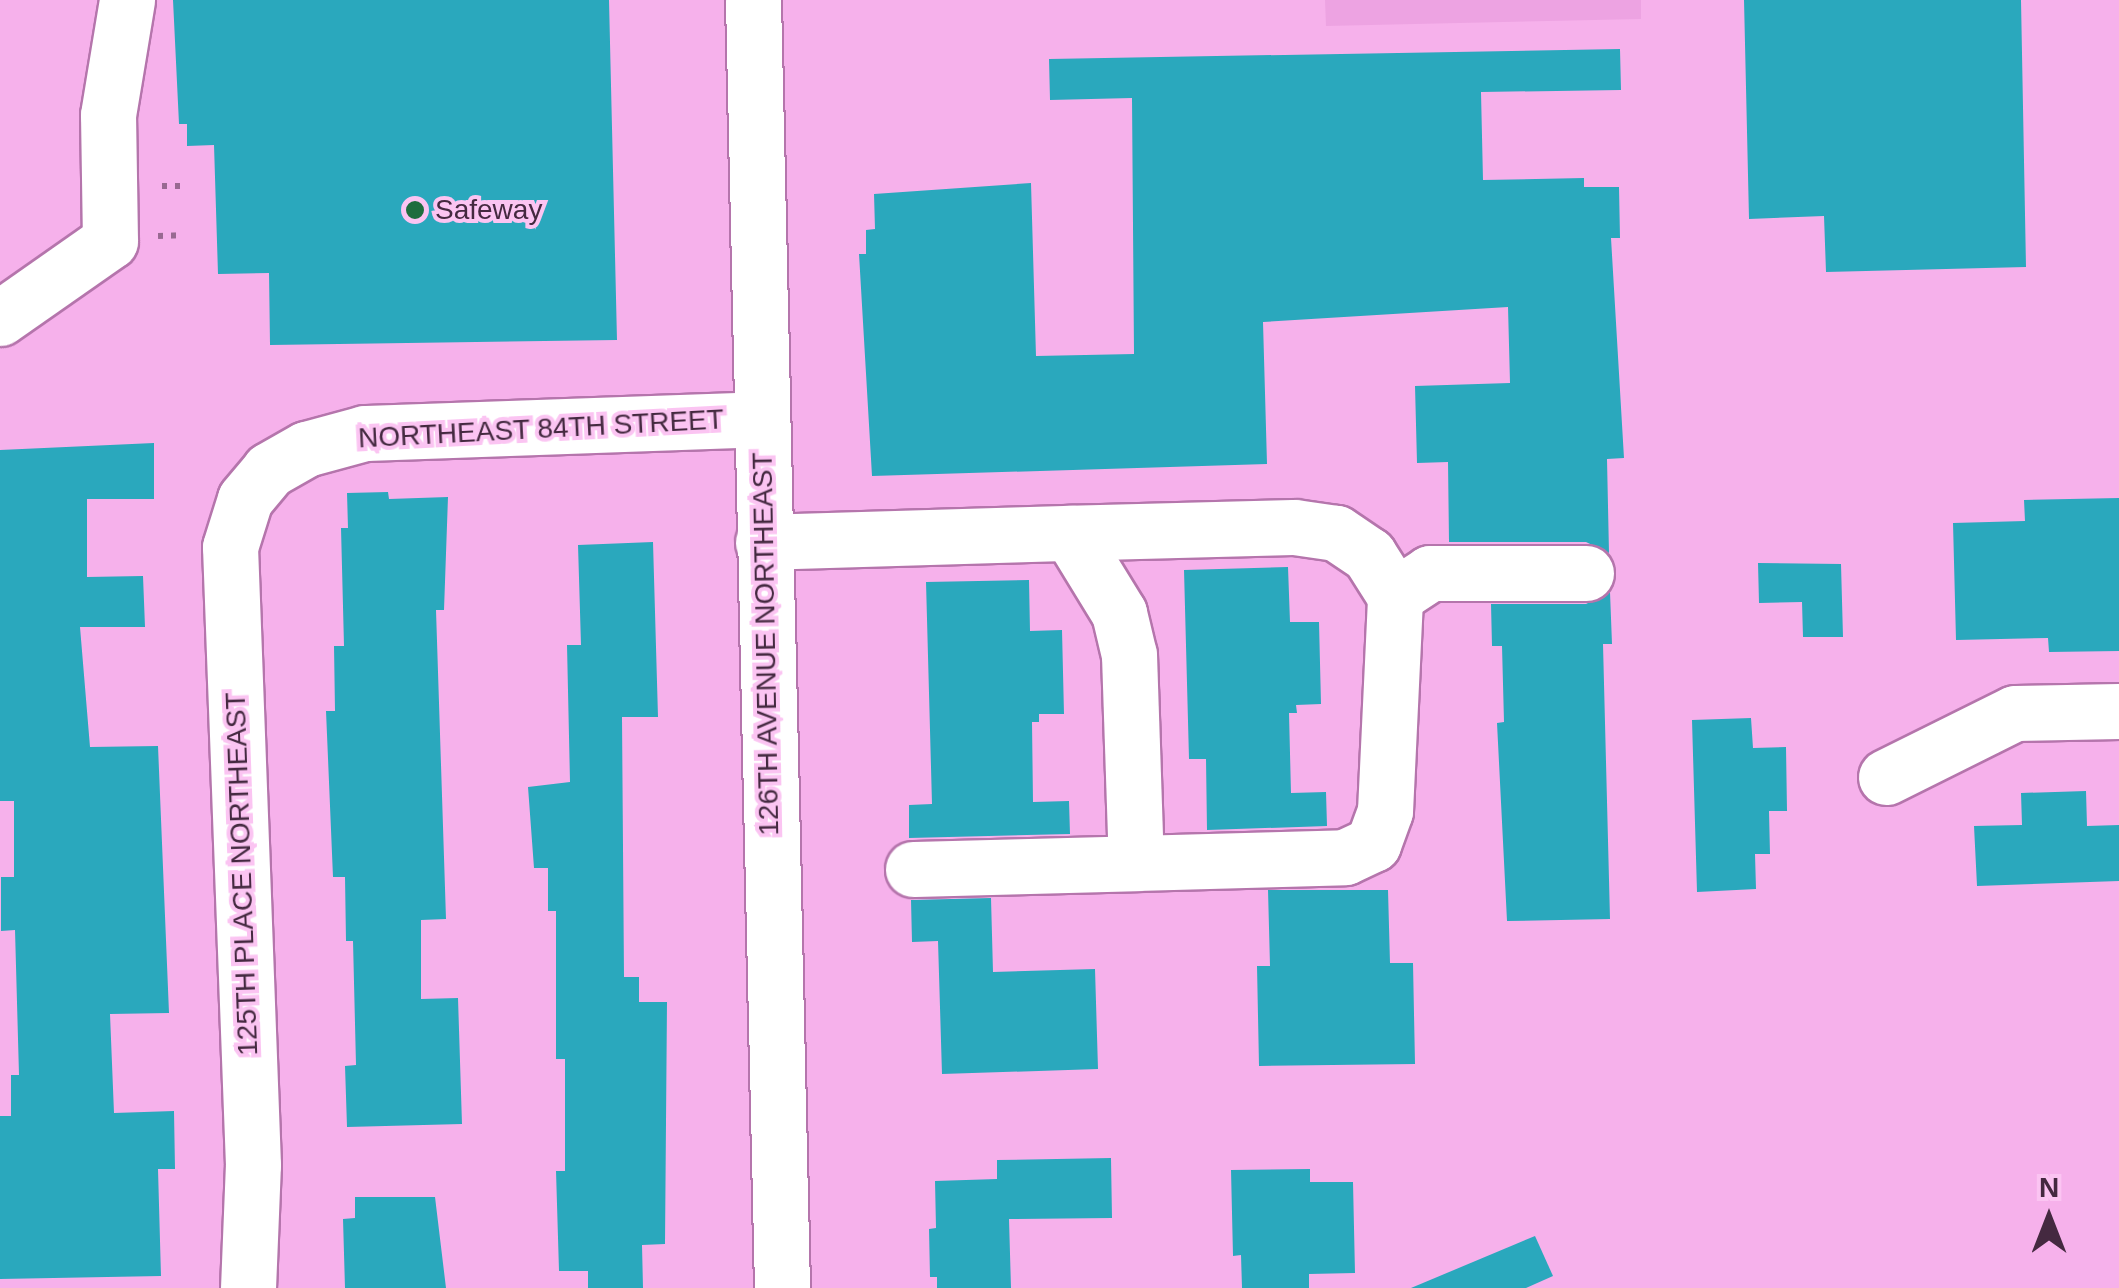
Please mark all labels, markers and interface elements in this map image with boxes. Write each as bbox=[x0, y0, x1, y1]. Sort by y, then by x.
place label: Safeway bbox=[435, 193, 542, 227]
marker: Safeway bbox=[404, 199, 426, 221]
street label: NORTHEAST 84TH STREET bbox=[357, 403, 725, 455]
street label: 126TH AVENUE NORTHEAST bbox=[746, 451, 786, 837]
street label: 125TH PLACE NORTHEAST bbox=[219, 692, 265, 1056]
north arrow bbox=[1999, 1168, 2099, 1268]
text: N bbox=[2039, 1172, 2059, 1203]

